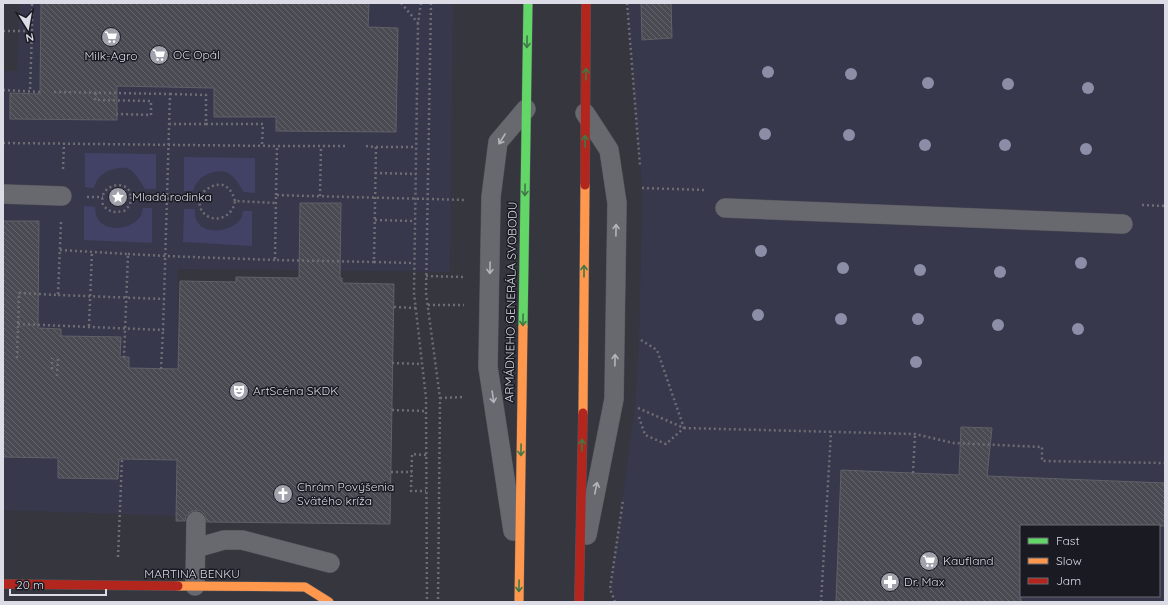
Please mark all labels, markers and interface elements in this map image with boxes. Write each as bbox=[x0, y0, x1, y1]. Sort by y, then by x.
north arrow bbox=[8, 8, 48, 48]
supermarket icon: Milk-Agro bbox=[100, 26, 122, 48]
text: N bbox=[25, 30, 35, 45]
one-way arrow bbox=[523, 35, 531, 48]
supermarket icon: OC Opál bbox=[148, 44, 170, 66]
place label: OC Opál bbox=[173, 47, 220, 62]
place label: Milk-Agro bbox=[84, 48, 138, 63]
one-way arrow bbox=[582, 68, 590, 81]
one-way arrow bbox=[497, 134, 506, 145]
one-way arrow bbox=[581, 135, 589, 148]
one-way arrow bbox=[521, 183, 528, 196]
place icon: Mladá rodinka bbox=[107, 186, 129, 208]
place label: Mladá rodinka bbox=[132, 189, 212, 204]
street label: ARMÁDNEHO GENERÁLA SVOBODU bbox=[501, 202, 520, 402]
one-way arrow bbox=[612, 224, 620, 237]
one-way arrow bbox=[486, 261, 494, 274]
one-way arrow bbox=[580, 265, 588, 278]
one-way arrow bbox=[519, 313, 526, 326]
one-way arrow bbox=[611, 354, 619, 367]
theatre icon: ArtScéna SKDK bbox=[228, 380, 250, 402]
place label: ArtScéna SKDK bbox=[253, 383, 338, 398]
one-way arrow bbox=[489, 390, 497, 403]
one-way arrow bbox=[578, 439, 586, 452]
one-way arrow bbox=[517, 443, 525, 456]
place label: Chrám Povýšenia Svätého kríža bbox=[297, 479, 394, 508]
one-way arrow bbox=[593, 482, 601, 495]
church icon: Chrám Povýšenia Svätého kríža bbox=[272, 483, 294, 505]
legend bbox=[1020, 525, 1160, 597]
text: Fast bbox=[1056, 533, 1080, 548]
supermarket icon: Kaufland bbox=[918, 550, 940, 572]
place label: Kaufland bbox=[943, 553, 994, 568]
text: Slow bbox=[1056, 553, 1082, 568]
street label: MARTINA BENKU bbox=[144, 566, 240, 581]
scale bar bbox=[10, 571, 106, 597]
pharmacy icon: Dr. Max bbox=[879, 571, 901, 593]
text: Jam bbox=[1056, 573, 1081, 588]
place label: Dr. Max bbox=[904, 574, 945, 589]
text: 20 m bbox=[16, 577, 44, 592]
one-way arrow bbox=[515, 579, 523, 592]

